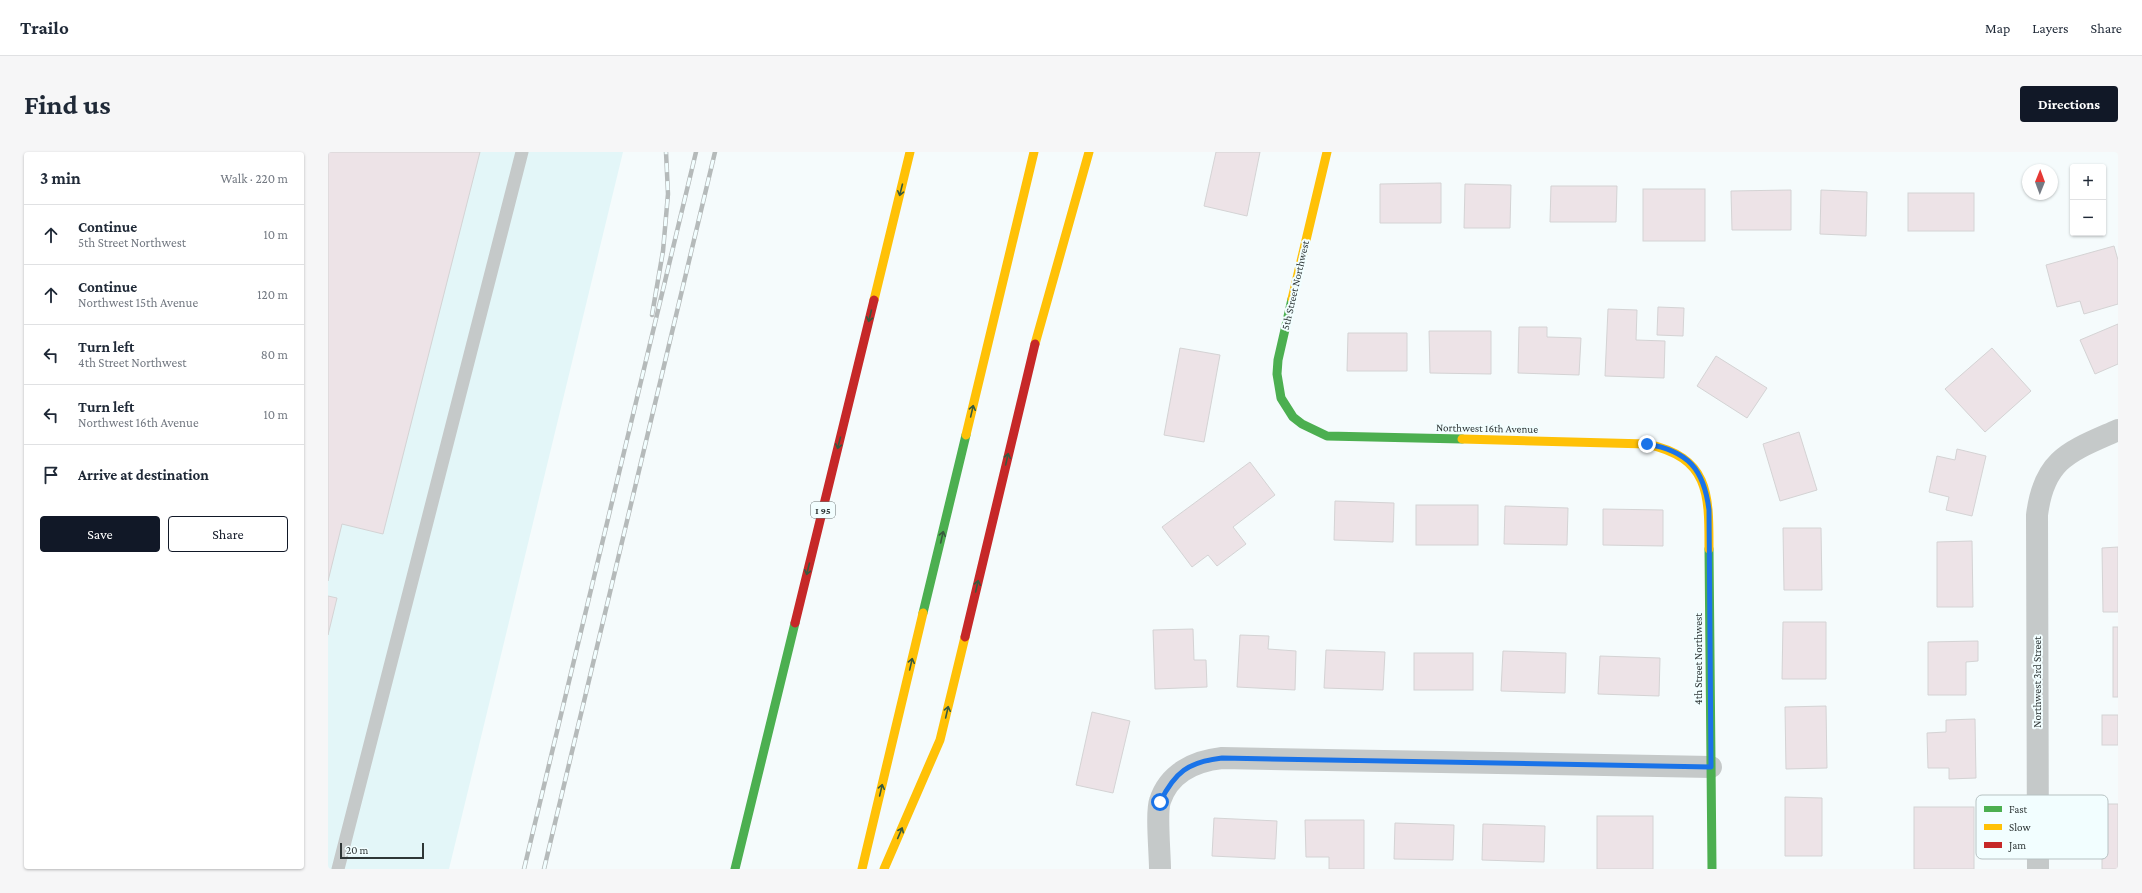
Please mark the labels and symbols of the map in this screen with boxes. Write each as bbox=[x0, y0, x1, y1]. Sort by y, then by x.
north arrow bbox=[2022, 164, 2058, 200]
one-way arrow bbox=[896, 183, 904, 196]
street label: 5th Street Northwest bbox=[1279, 239, 1311, 331]
one-way arrow bbox=[866, 309, 873, 322]
one-way arrow bbox=[968, 405, 976, 418]
street label: Northwest 16th Avenue bbox=[1436, 421, 1538, 435]
route end bbox=[1638, 435, 1656, 453]
one-way arrow bbox=[835, 436, 843, 449]
one-way arrow bbox=[1004, 453, 1011, 466]
road number: I 95 bbox=[811, 502, 835, 518]
one-way arrow bbox=[938, 531, 946, 544]
one-way arrow bbox=[804, 562, 812, 575]
one-way arrow bbox=[973, 580, 981, 593]
street label: 4th Street Northwest bbox=[1692, 613, 1704, 705]
street label: Northwest 3rd Street bbox=[2031, 636, 2043, 728]
one-way arrow bbox=[908, 658, 916, 671]
one-way arrow bbox=[943, 706, 951, 719]
one-way arrow bbox=[878, 784, 885, 797]
route start bbox=[1151, 793, 1169, 811]
legend bbox=[1976, 795, 2108, 859]
text: Fast bbox=[2009, 803, 2028, 815]
text: Slow bbox=[2009, 821, 2031, 833]
one-way arrow bbox=[897, 828, 904, 840]
text: Jam bbox=[2008, 839, 2026, 852]
scale bar bbox=[340, 841, 424, 860]

